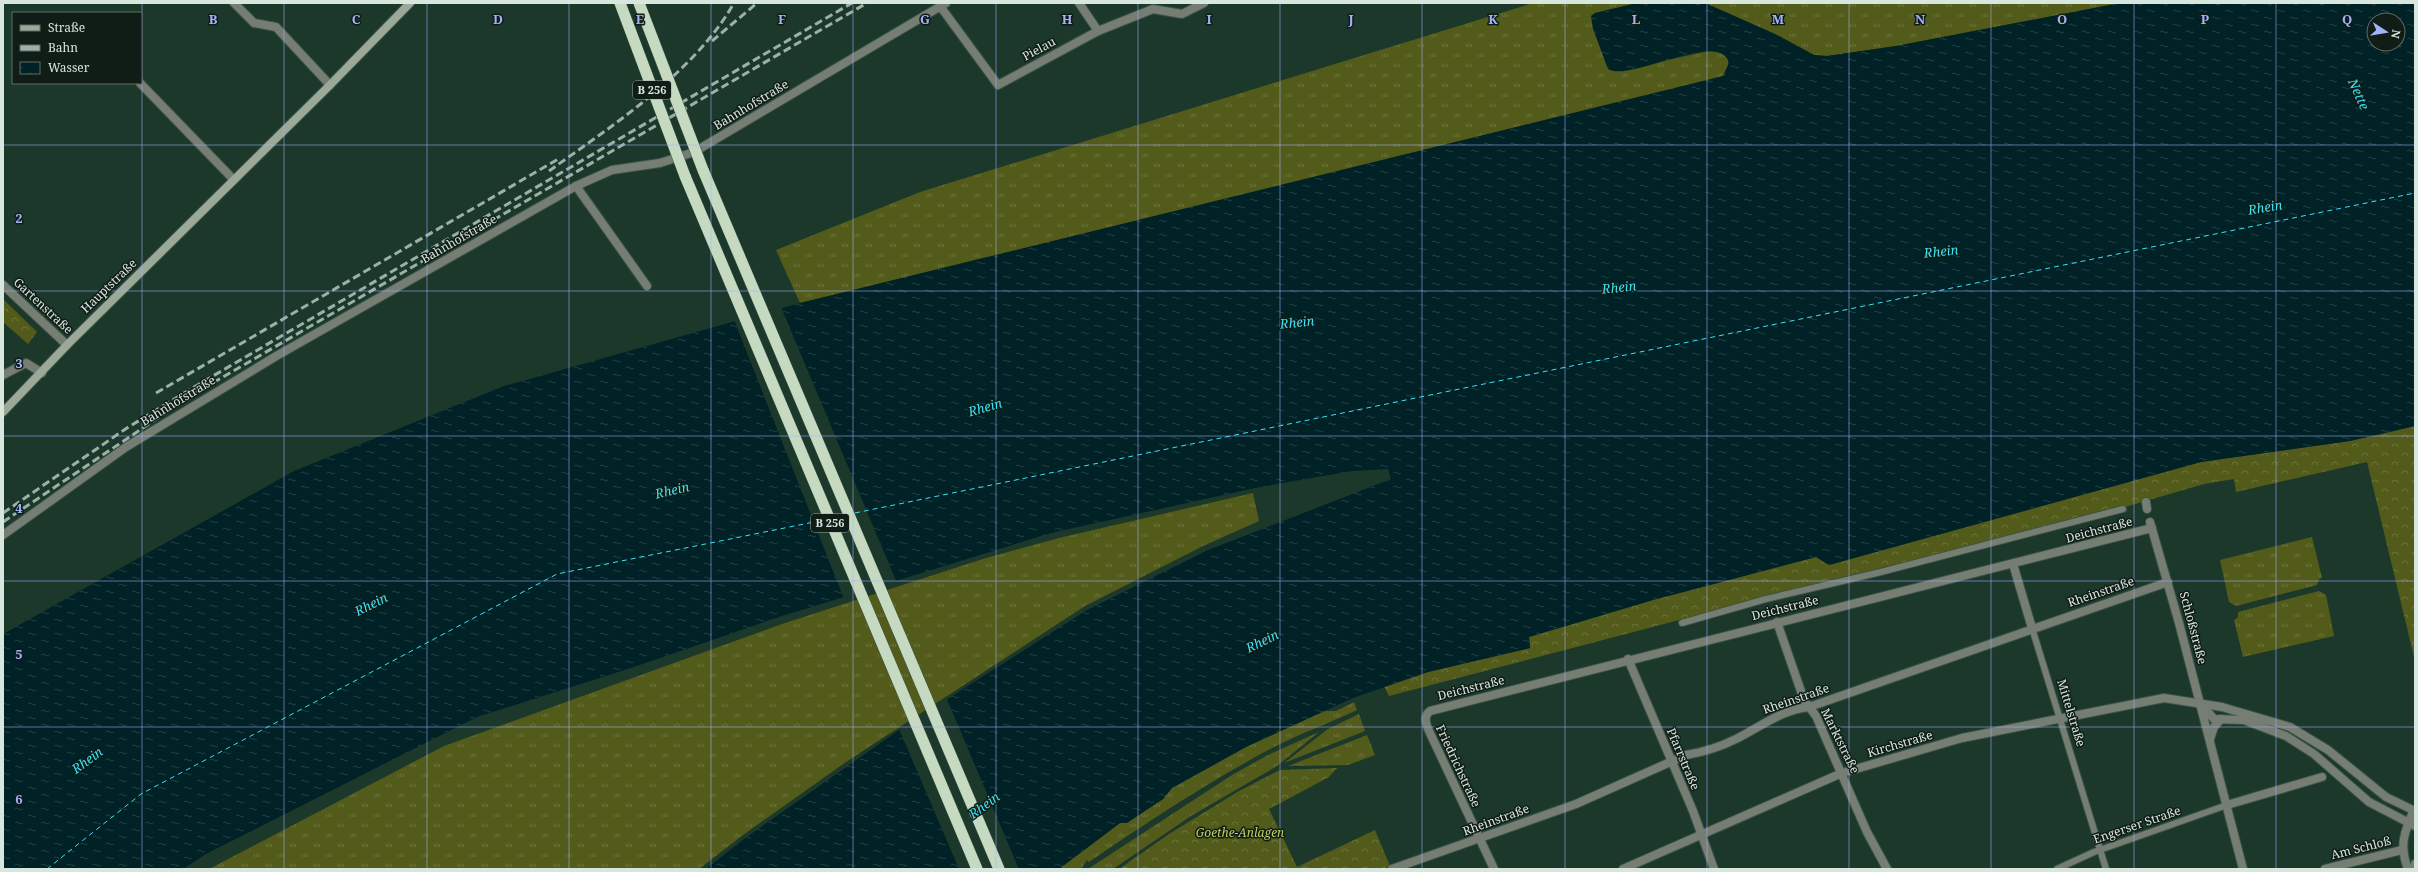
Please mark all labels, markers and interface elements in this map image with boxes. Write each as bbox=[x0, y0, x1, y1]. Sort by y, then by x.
text: B bbox=[209, 10, 218, 28]
text: C bbox=[352, 10, 361, 28]
text: D bbox=[493, 10, 503, 28]
text: E bbox=[636, 10, 645, 28]
text: F bbox=[778, 10, 786, 28]
text: G bbox=[920, 10, 930, 28]
text: H bbox=[1062, 10, 1073, 28]
text: I bbox=[1206, 10, 1212, 28]
text: J bbox=[1347, 10, 1354, 28]
text: K bbox=[1488, 10, 1498, 28]
text: L bbox=[1632, 10, 1641, 28]
text: M bbox=[1772, 10, 1785, 28]
text: N bbox=[1915, 10, 1926, 28]
text: O bbox=[2057, 10, 2067, 28]
text: P bbox=[2201, 10, 2210, 28]
text: Q bbox=[2342, 10, 2352, 28]
legend bbox=[12, 12, 142, 84]
north arrow bbox=[2366, 12, 2406, 52]
text: Straße bbox=[48, 19, 85, 36]
text: N bbox=[2388, 28, 2405, 40]
street label: Pielau bbox=[1019, 33, 1059, 64]
text: Bahn bbox=[48, 39, 78, 56]
text: Wasser bbox=[48, 59, 90, 76]
street label: Bahnhofstraße bbox=[710, 75, 792, 134]
water label: Nette bbox=[2344, 75, 2374, 113]
road number: B 256 bbox=[633, 81, 671, 99]
water label: Rhein bbox=[2246, 195, 2284, 219]
text: 2 bbox=[15, 209, 23, 227]
street label: Bahnhofstraße bbox=[418, 210, 500, 267]
water label: Rhein bbox=[1922, 240, 1959, 262]
street label: Hauptstraße bbox=[77, 255, 140, 317]
street label: Gartenstraße bbox=[10, 274, 77, 338]
water label: Rhein bbox=[1600, 276, 1637, 298]
water label: Rhein bbox=[1278, 311, 1315, 333]
text: 3 bbox=[15, 354, 23, 372]
street label: Bahnhofstraße bbox=[137, 371, 219, 430]
water label: Rhein bbox=[965, 394, 1004, 421]
water label: Rhein bbox=[652, 477, 691, 503]
text: 4 bbox=[15, 499, 23, 517]
street label: Deichstraße bbox=[2064, 512, 2134, 547]
road number: B 256 bbox=[811, 514, 849, 532]
street label: Rheinstraße bbox=[2065, 572, 2136, 611]
water label: Rhein bbox=[351, 588, 391, 620]
street label: Schloßstraße bbox=[2176, 590, 2211, 666]
street label: Deichstraße bbox=[1750, 591, 1820, 624]
water label: Rhein bbox=[1242, 625, 1282, 657]
text: 5 bbox=[15, 645, 23, 663]
street label: Deichstraße bbox=[1436, 671, 1506, 704]
street label: Mittelstraße bbox=[2053, 677, 2090, 749]
street label: Rheinstraße bbox=[1760, 679, 1831, 718]
street label: Marktstraße bbox=[1817, 705, 1864, 776]
street label: Friedrichstraße bbox=[1432, 722, 1485, 810]
street label: Pfarrstraße bbox=[1663, 725, 1704, 792]
street label: Kirchstraße bbox=[1865, 726, 1935, 761]
water label: Rhein bbox=[67, 742, 106, 778]
water label: Rhein bbox=[964, 787, 1003, 823]
text: 6 bbox=[15, 790, 23, 808]
street label: Rheinstraße bbox=[1460, 800, 1531, 839]
street label: Engerser Straße bbox=[2091, 802, 2183, 847]
park label: Goethe-Anlagen bbox=[1196, 824, 1284, 841]
street label: Am Schloß bbox=[2329, 832, 2393, 863]

